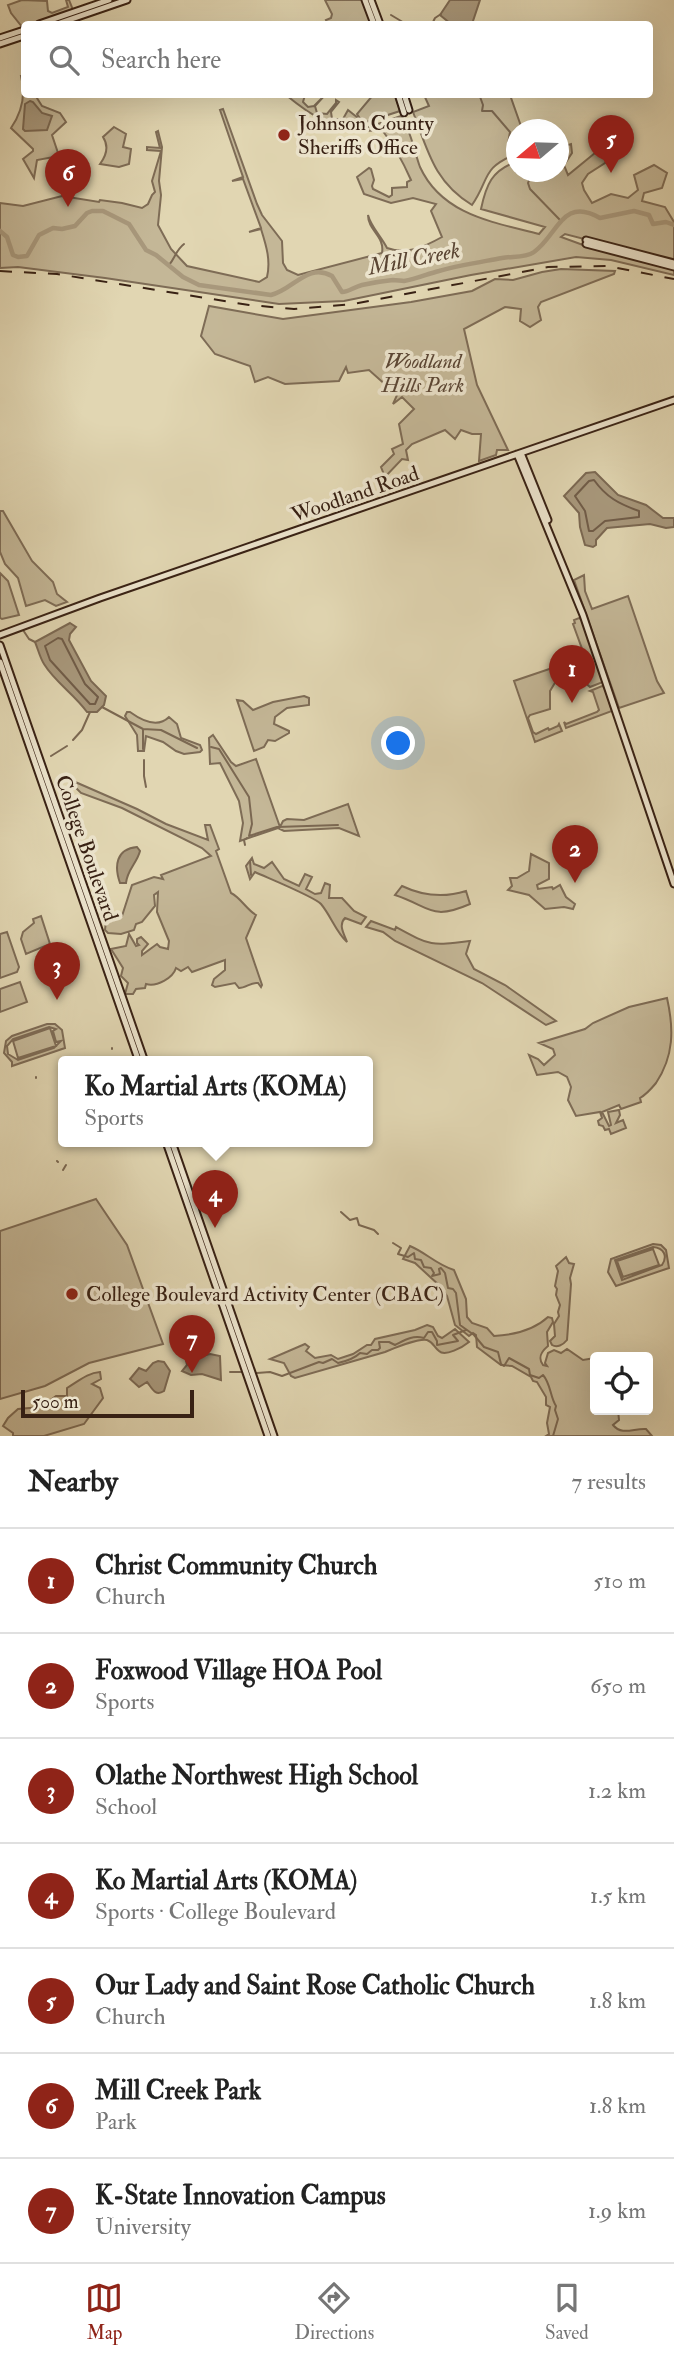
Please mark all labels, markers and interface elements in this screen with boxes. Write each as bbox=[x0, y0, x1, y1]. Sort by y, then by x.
search box bbox=[21, 21, 653, 98]
icon: search bbox=[45, 41, 83, 79]
text: Search here bbox=[101, 44, 221, 76]
place label: Johnson County Sheriffs Office bbox=[297, 110, 434, 161]
pin: 5 bbox=[588, 115, 634, 173]
north arrow bbox=[506, 119, 569, 182]
marker: Johnson County Sheriffs Office bbox=[276, 127, 292, 143]
pin: 6 bbox=[45, 149, 91, 207]
water label: Mill Creek bbox=[364, 235, 463, 282]
park label: Woodland Hills Park bbox=[381, 348, 464, 399]
street label: Woodland Road bbox=[287, 460, 423, 529]
pin: 1 bbox=[549, 645, 595, 703]
your location bbox=[381, 726, 415, 760]
street label: College Boulevard bbox=[49, 772, 124, 925]
pin: 2 bbox=[552, 825, 598, 883]
pin: 3 bbox=[34, 942, 80, 1000]
popup bbox=[58, 1056, 373, 1147]
text: Ko Martial Arts (KOMA) bbox=[84, 1071, 347, 1103]
text: Sports bbox=[84, 1103, 144, 1132]
pin: 4 bbox=[192, 1170, 238, 1228]
place label: College Boulevard Activity Center (CBAC) bbox=[86, 1281, 444, 1308]
marker: College Boulevard Activity Center (CBAC) bbox=[64, 1286, 80, 1302]
pin: 7 bbox=[169, 1315, 215, 1373]
map controls bbox=[590, 1352, 653, 1415]
button: locate bbox=[590, 1352, 653, 1415]
scale bar bbox=[21, 1387, 194, 1419]
text: 500 m bbox=[32, 1390, 78, 1414]
text: Nearby bbox=[28, 1463, 118, 1500]
text: 7 results bbox=[572, 1467, 646, 1496]
text: Christ Community Church bbox=[95, 1550, 377, 1582]
text: 1 bbox=[47, 1566, 55, 1595]
text: 510 m bbox=[593, 1566, 646, 1595]
text: Church bbox=[95, 1582, 165, 1611]
text: Foxwood Village HOA Pool bbox=[95, 1655, 382, 1687]
text: 2 bbox=[45, 1671, 57, 1700]
text: 650 m bbox=[590, 1671, 646, 1700]
text: Sports bbox=[95, 1687, 154, 1716]
text: Olathe Northwest High School bbox=[95, 1760, 418, 1792]
text: 3 bbox=[47, 1776, 55, 1805]
text: 1.2 km bbox=[588, 1776, 646, 1805]
text: School bbox=[95, 1792, 157, 1821]
text: Ko Martial Arts (KOMA) bbox=[95, 1865, 357, 1897]
text: 4 bbox=[45, 1881, 57, 1910]
text: 1.5 km bbox=[590, 1881, 646, 1910]
text: Sports · College Boulevard bbox=[95, 1897, 336, 1926]
text: Our Lady and Saint Rose Catholic Church bbox=[95, 1970, 535, 2002]
text: 5 bbox=[46, 1986, 56, 2015]
text: 1.8 km bbox=[589, 1986, 646, 2015]
text: Church bbox=[95, 2002, 165, 2031]
text: Mill Creek Park bbox=[95, 2075, 261, 2107]
text: 6 bbox=[45, 2091, 57, 2120]
text: 1.8 km bbox=[589, 2091, 646, 2120]
text: Park bbox=[95, 2107, 137, 2136]
text: K-State Innovation Campus bbox=[95, 2180, 386, 2212]
text: 7 bbox=[46, 2196, 56, 2225]
text: 1.9 km bbox=[588, 2196, 646, 2225]
text: University bbox=[95, 2212, 191, 2241]
tab: Map bbox=[85, 2279, 123, 2345]
tab: Directions bbox=[294, 2279, 374, 2345]
tab: Saved bbox=[545, 2279, 589, 2345]

